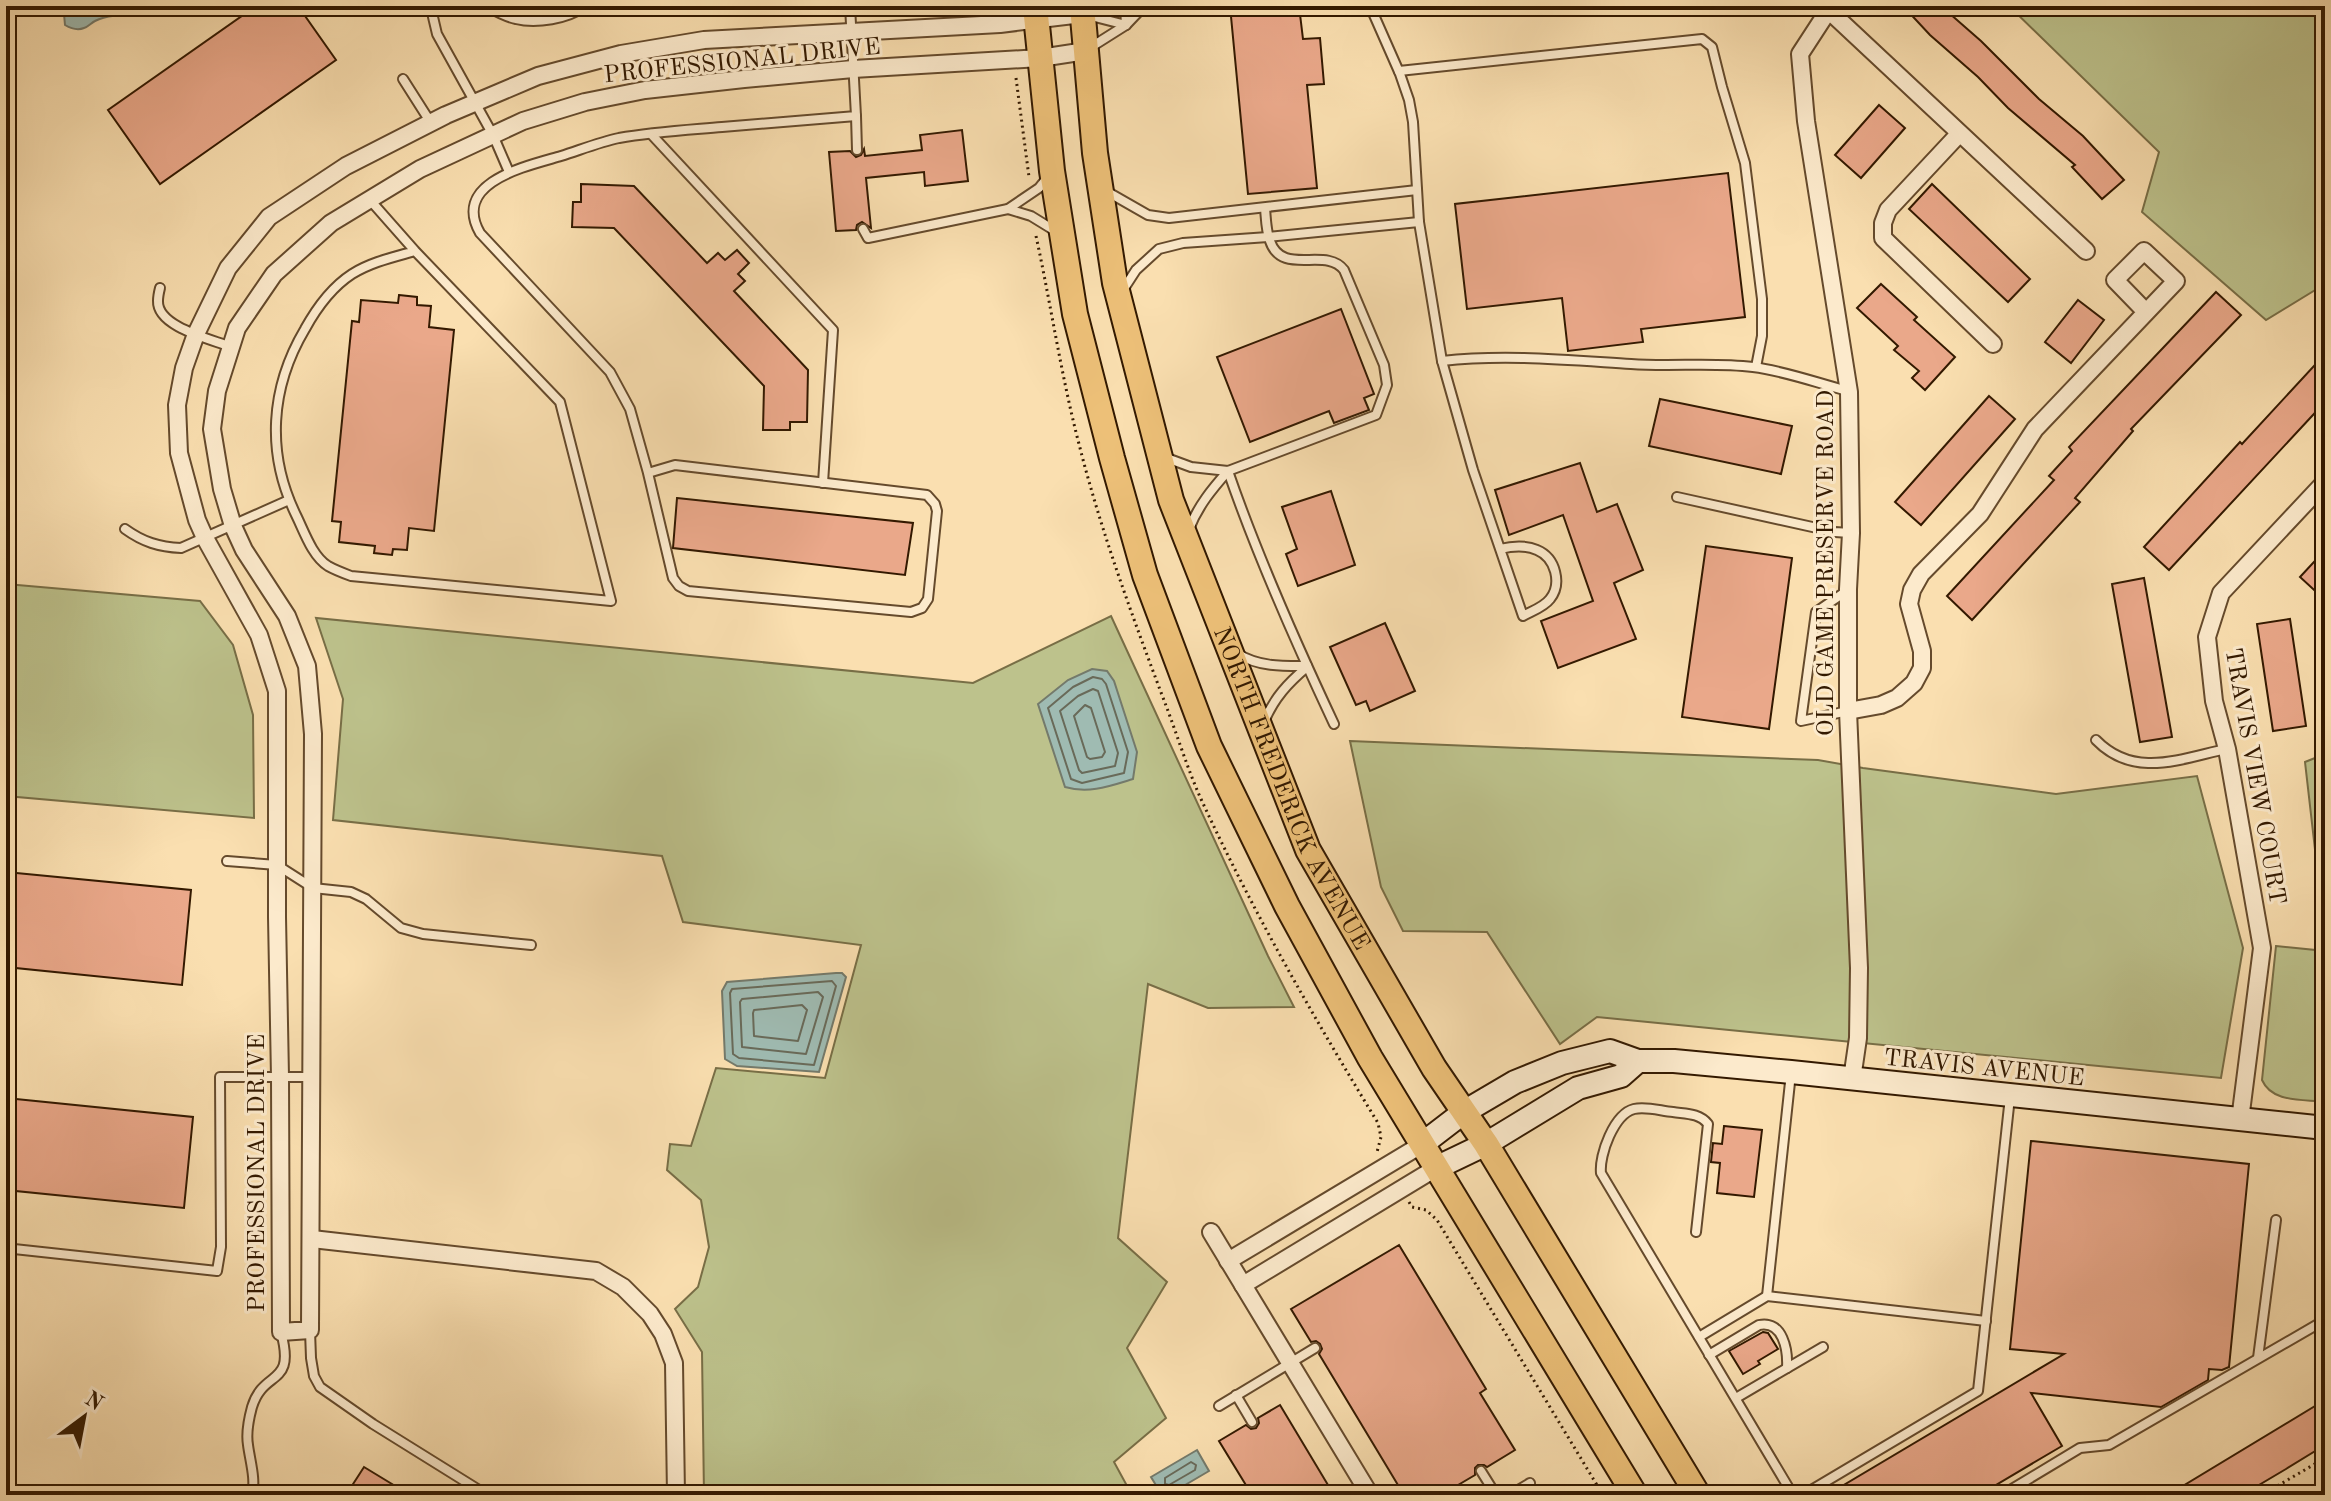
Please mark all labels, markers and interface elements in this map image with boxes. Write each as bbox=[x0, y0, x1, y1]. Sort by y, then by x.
street label: PROFESSIONAL DRIVE bbox=[603, 36, 882, 88]
street label: OLD GAME PRESERVE ROAD bbox=[1815, 390, 1839, 736]
street label: NORTH FREDERICK AVENUE bbox=[1208, 624, 1373, 955]
street label: TRAVIS VIEW COURT bbox=[2220, 646, 2288, 907]
street label: PROFESSIONAL DRIVE bbox=[246, 1034, 270, 1312]
street label: TRAVIS AVENUE bbox=[1882, 1047, 2085, 1091]
north arrow bbox=[44, 1377, 124, 1457]
text: N bbox=[81, 1388, 107, 1416]

